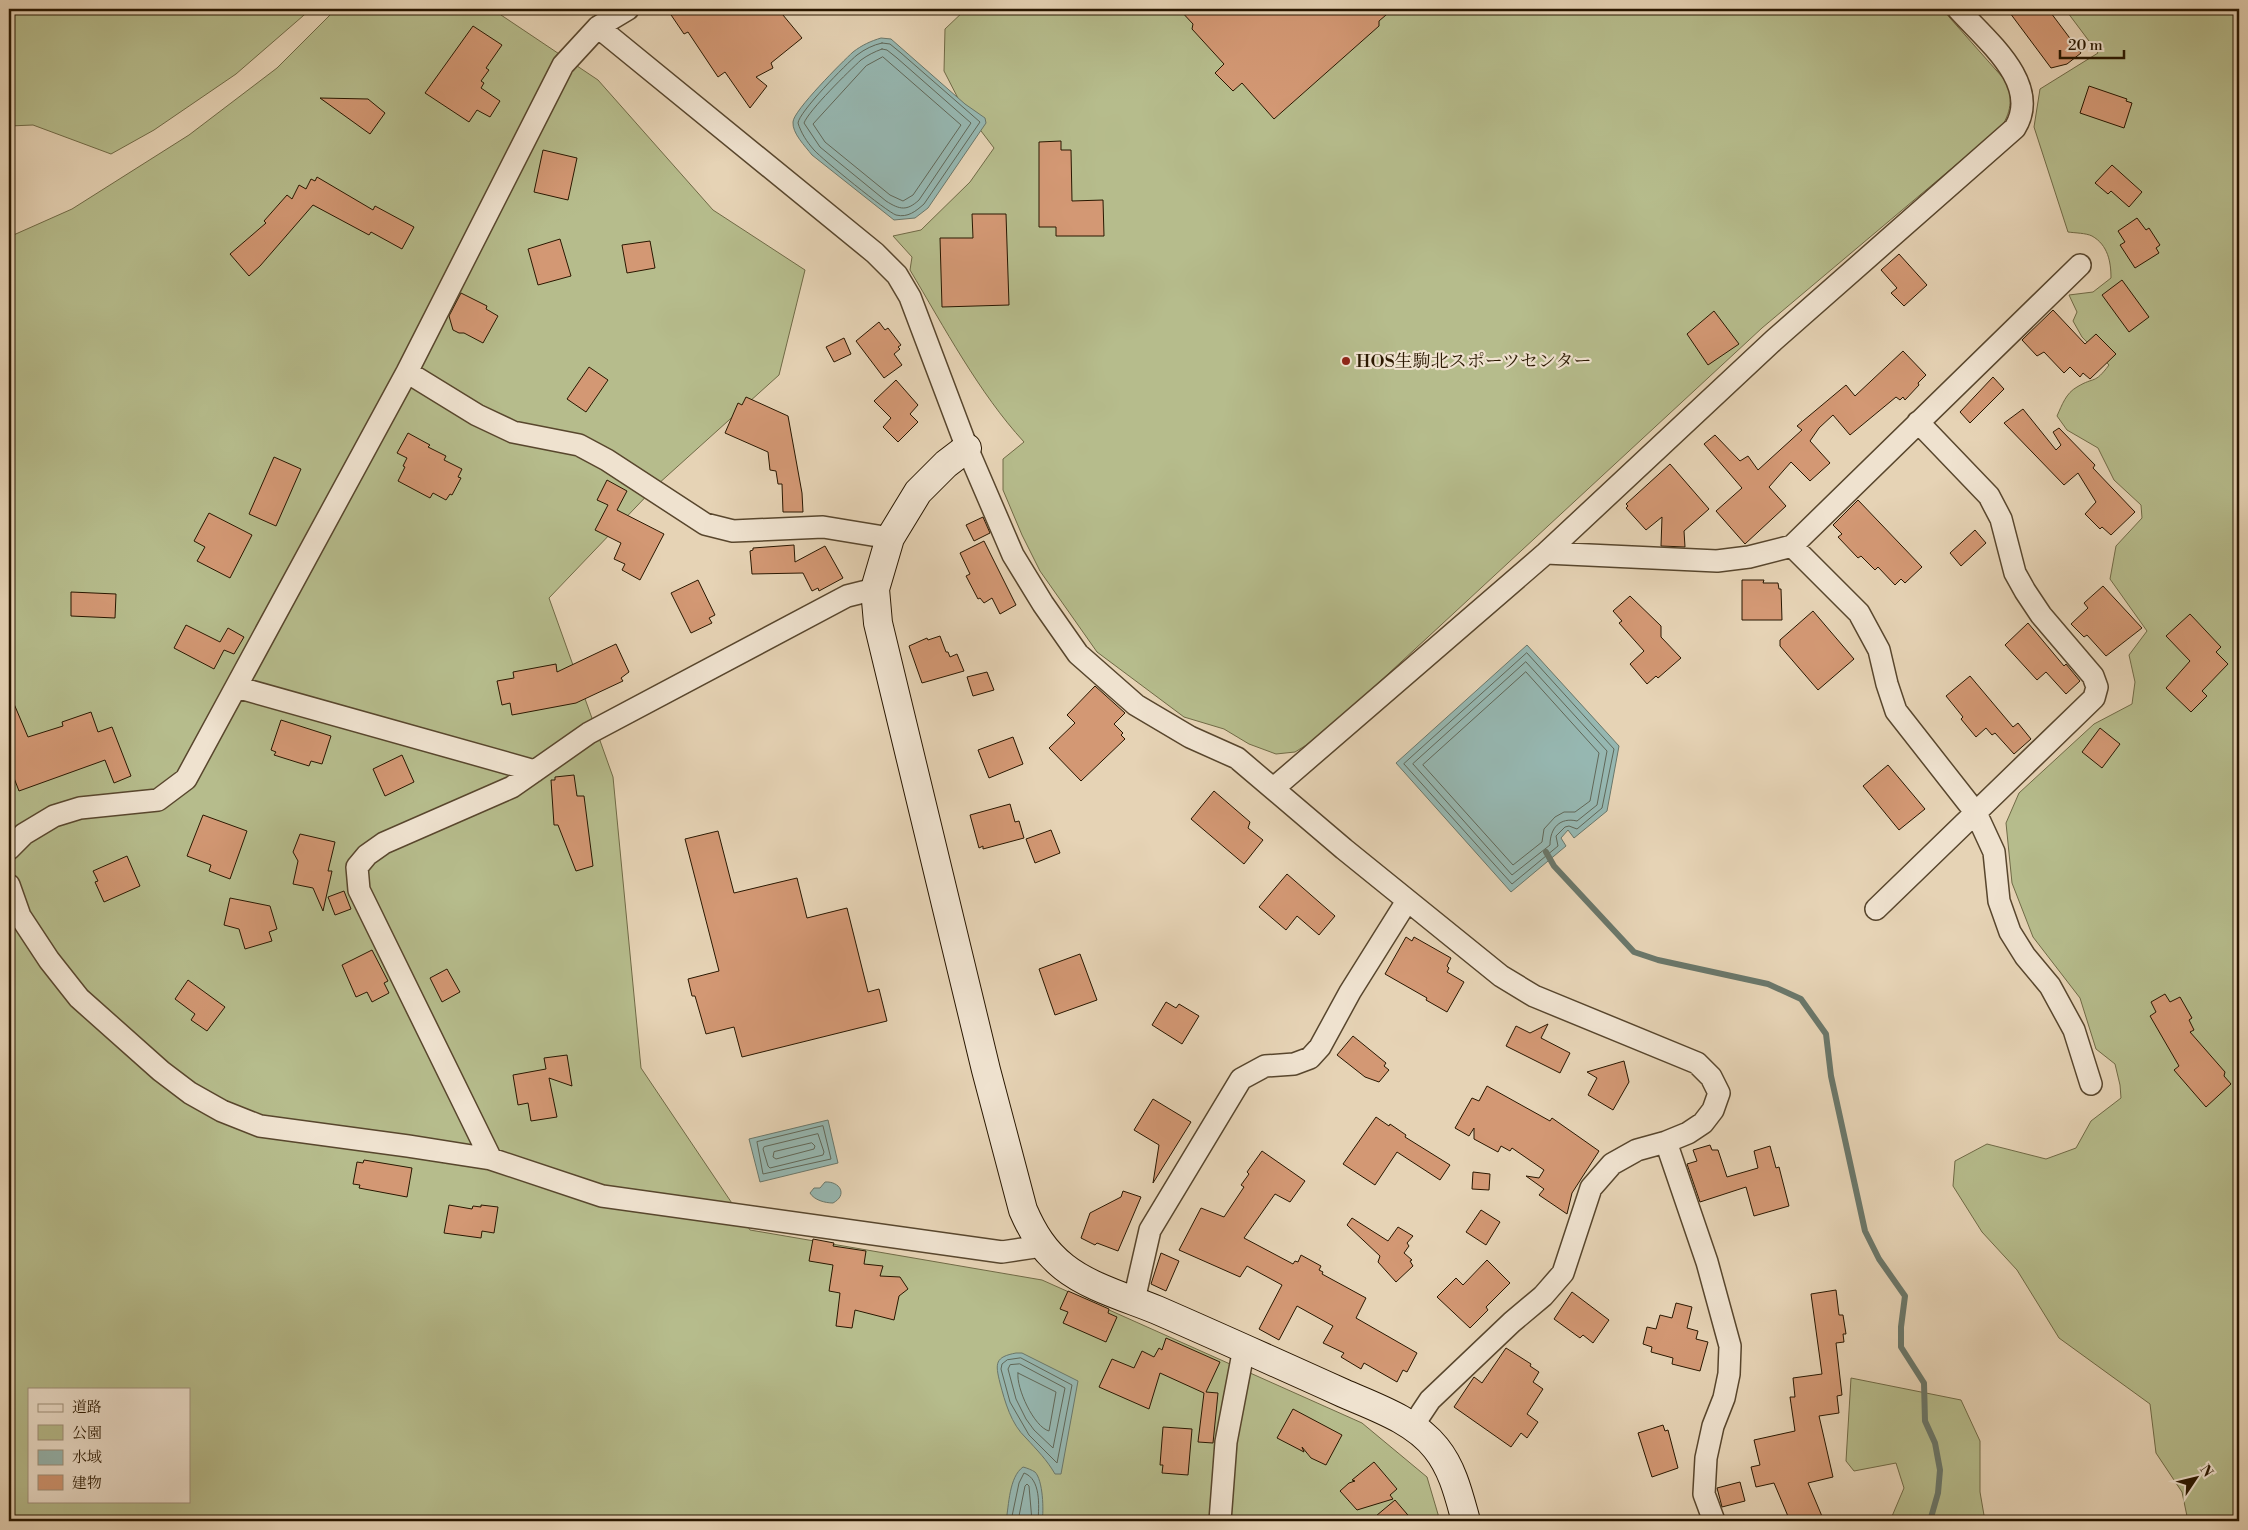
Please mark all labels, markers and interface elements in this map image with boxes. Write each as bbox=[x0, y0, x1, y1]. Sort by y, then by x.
scale bar bbox=[2060, 28, 2124, 60]
text: 20 m bbox=[2068, 36, 2103, 55]
place label: HOS生駒北スポーツセンター bbox=[1356, 350, 1591, 373]
marker: HOS生駒北スポーツセンター bbox=[1340, 355, 1352, 367]
legend bbox=[28, 1388, 190, 1502]
text: 道路 bbox=[72, 1398, 102, 1417]
text: 公園 bbox=[72, 1424, 102, 1443]
text: 水域 bbox=[72, 1448, 102, 1467]
north arrow bbox=[2170, 1452, 2220, 1502]
text: N bbox=[2195, 1461, 2216, 1481]
text: 建物 bbox=[72, 1474, 102, 1493]

